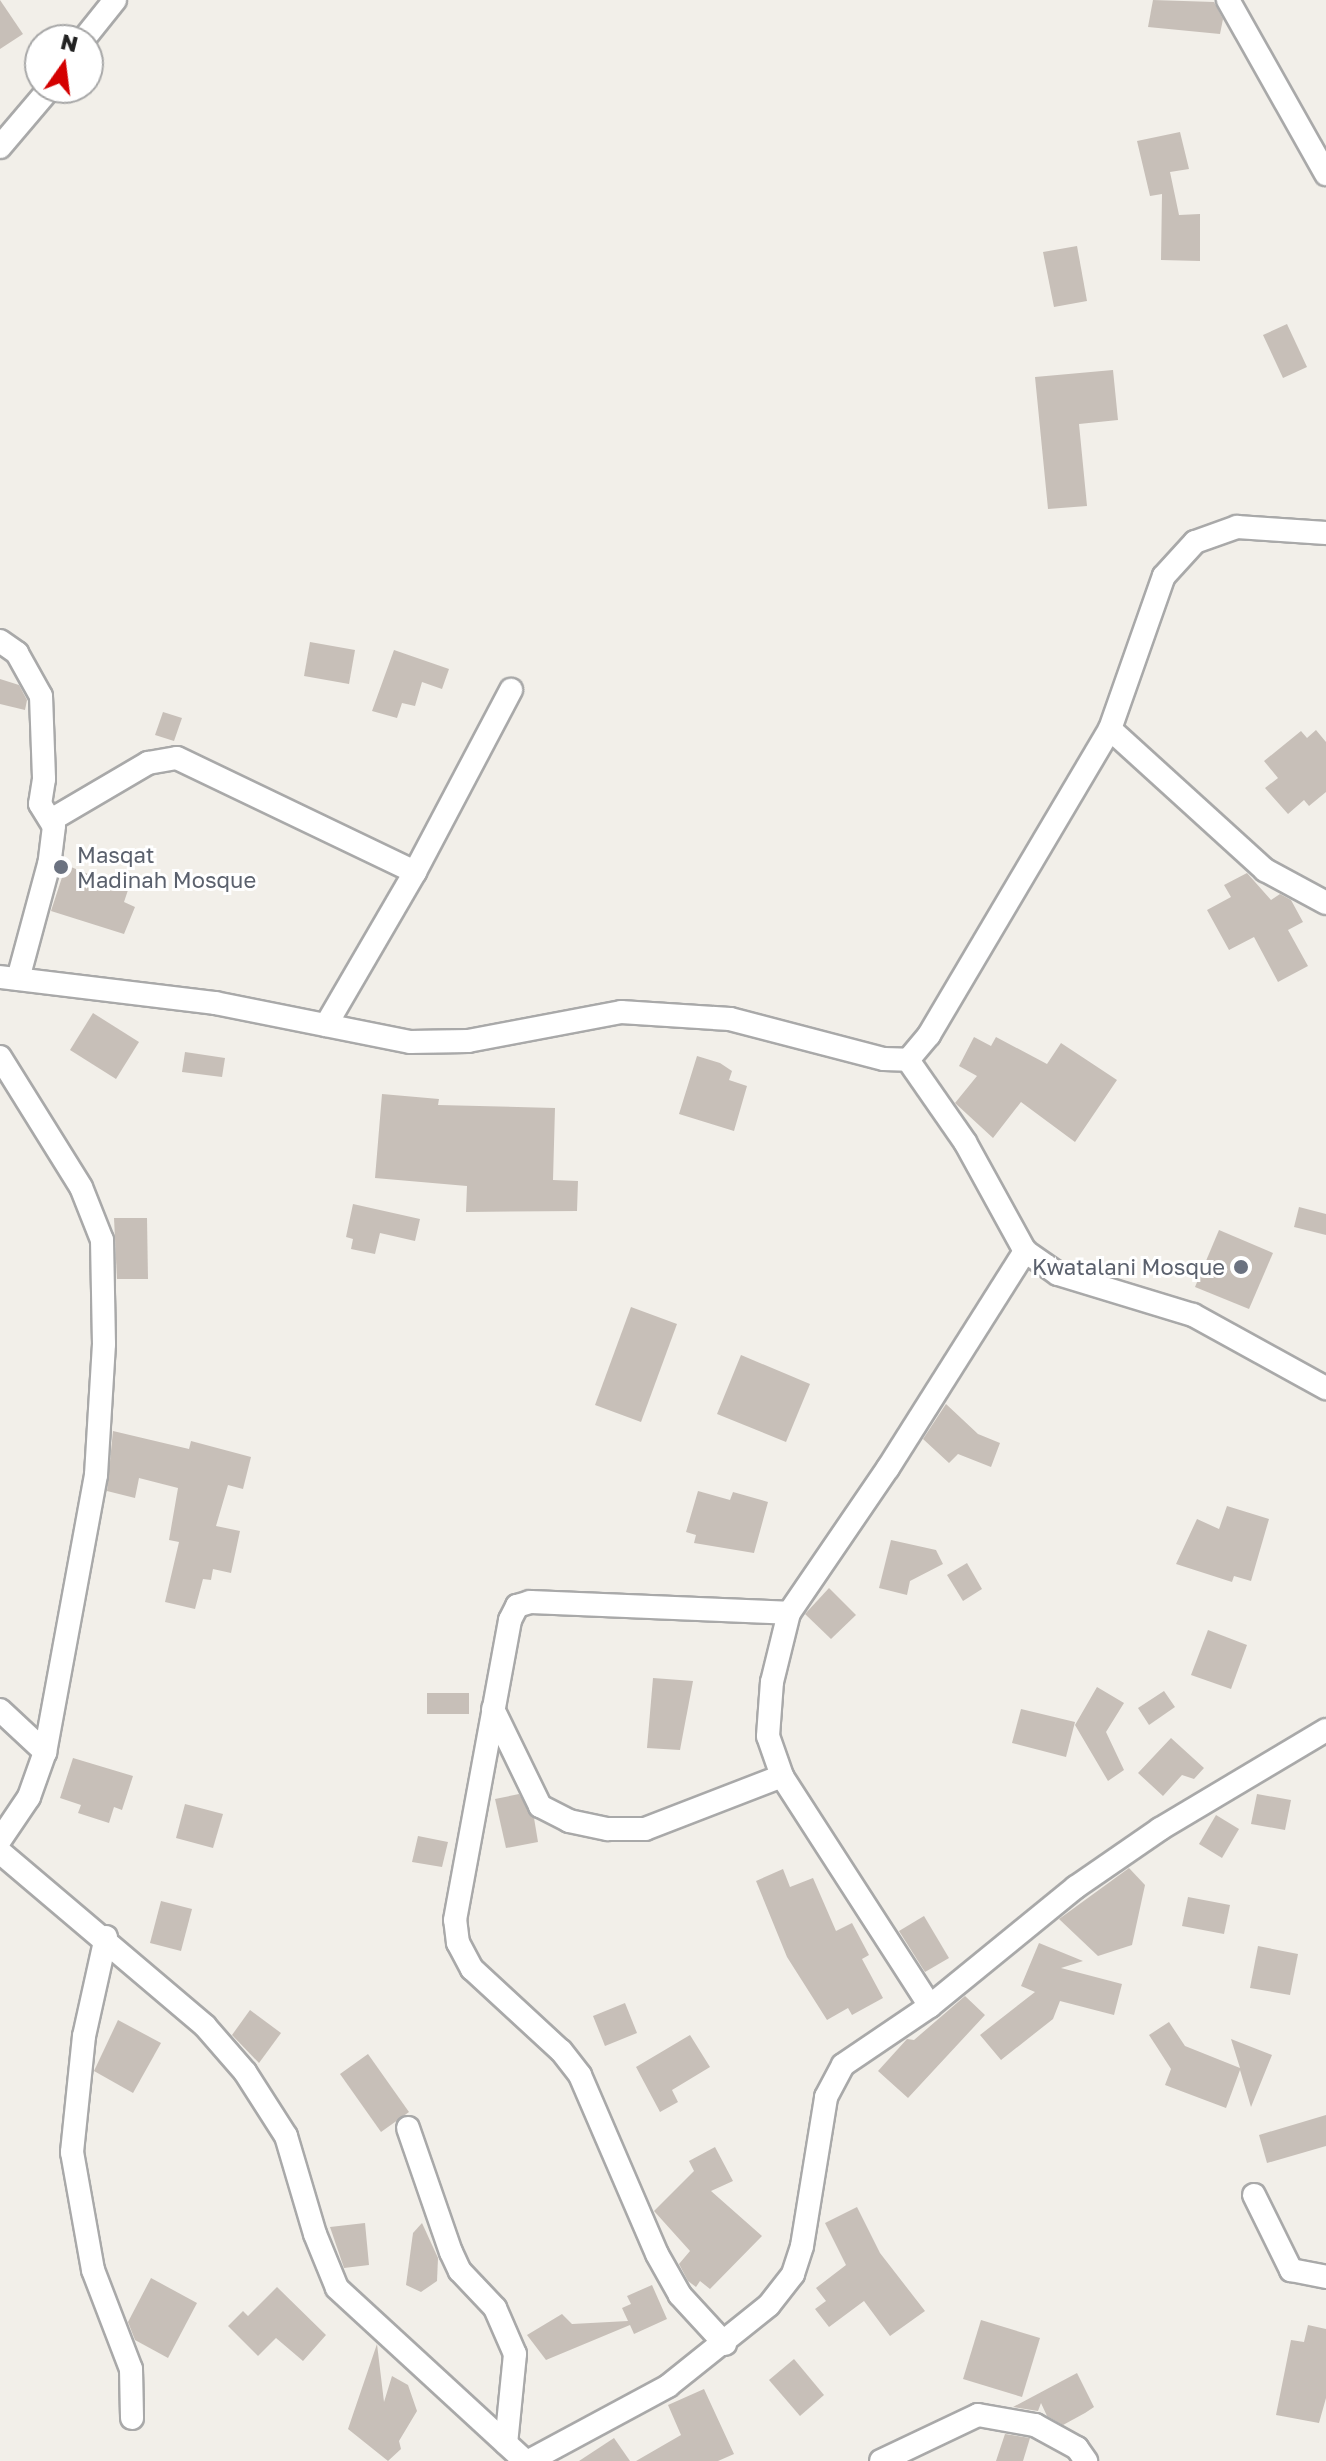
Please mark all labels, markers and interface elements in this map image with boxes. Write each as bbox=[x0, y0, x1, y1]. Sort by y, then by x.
north arrow bbox=[24, 24, 104, 104]
text: N bbox=[58, 27, 81, 57]
place label: Masqat Madinah Mosque bbox=[77, 841, 256, 892]
marker: Masqat Madinah Mosque bbox=[52, 858, 70, 876]
place label: Kwatalani Mosque bbox=[1032, 1254, 1225, 1280]
marker: Kwatalani Mosque bbox=[1232, 1258, 1250, 1276]

